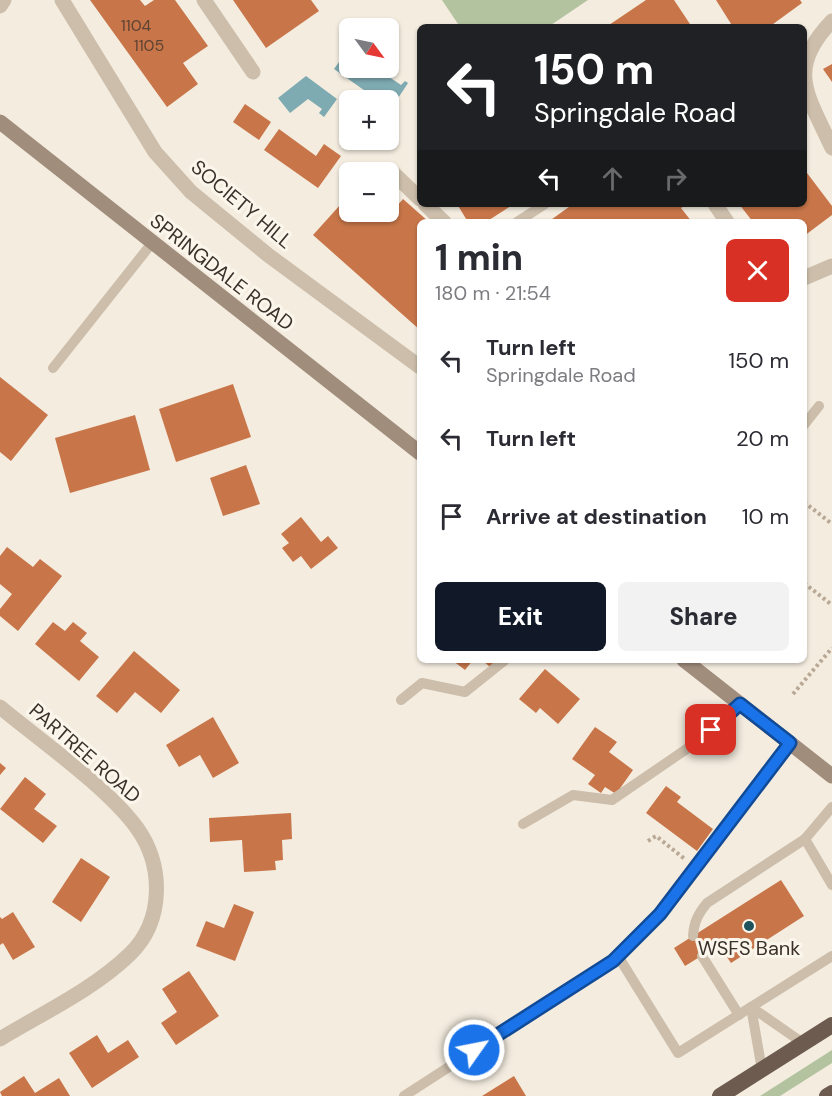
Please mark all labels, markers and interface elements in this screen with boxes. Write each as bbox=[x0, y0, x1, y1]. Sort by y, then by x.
house number: 1104 bbox=[121, 15, 152, 36]
north arrow bbox=[339, 18, 399, 78]
map controls bbox=[339, 18, 399, 222]
house number: 1105 bbox=[134, 35, 164, 56]
text: 150 m bbox=[534, 42, 654, 97]
icon: left bbox=[435, 48, 513, 126]
button: + bbox=[339, 90, 399, 150]
text: Springdale Road bbox=[534, 95, 736, 130]
street label: SOCIETY HILL bbox=[186, 154, 298, 254]
button: − bbox=[339, 162, 399, 222]
icon: left bbox=[533, 162, 566, 195]
icon: ahead bbox=[596, 162, 629, 195]
icon: right bbox=[659, 162, 692, 195]
street label: SPRINGDALE ROAD bbox=[145, 208, 299, 336]
text: 1 min bbox=[435, 234, 523, 281]
button: close bbox=[726, 239, 789, 302]
text: 180 m · 21:54 bbox=[435, 280, 551, 306]
text: Turn left bbox=[486, 333, 576, 362]
icon: left bbox=[435, 344, 468, 377]
text: 150 m bbox=[728, 346, 789, 375]
text: Springdale Road bbox=[486, 362, 636, 388]
icon: left bbox=[435, 422, 468, 455]
text: Turn left bbox=[486, 424, 576, 453]
text: 20 m bbox=[736, 424, 789, 453]
icon: arrive bbox=[435, 500, 468, 533]
text: Arrive at destination bbox=[486, 502, 707, 531]
text: 10 m bbox=[742, 502, 789, 531]
button: Exit bbox=[435, 582, 606, 651]
button: Share bbox=[618, 582, 789, 651]
street label: PARTREE ROAD bbox=[24, 697, 146, 809]
pin bbox=[685, 704, 736, 755]
icon: arrive bbox=[694, 713, 727, 746]
marker: WSFS Bank bbox=[742, 919, 756, 933]
place label: WSFS Bank bbox=[698, 935, 800, 961]
position arrow bbox=[442, 1018, 506, 1082]

